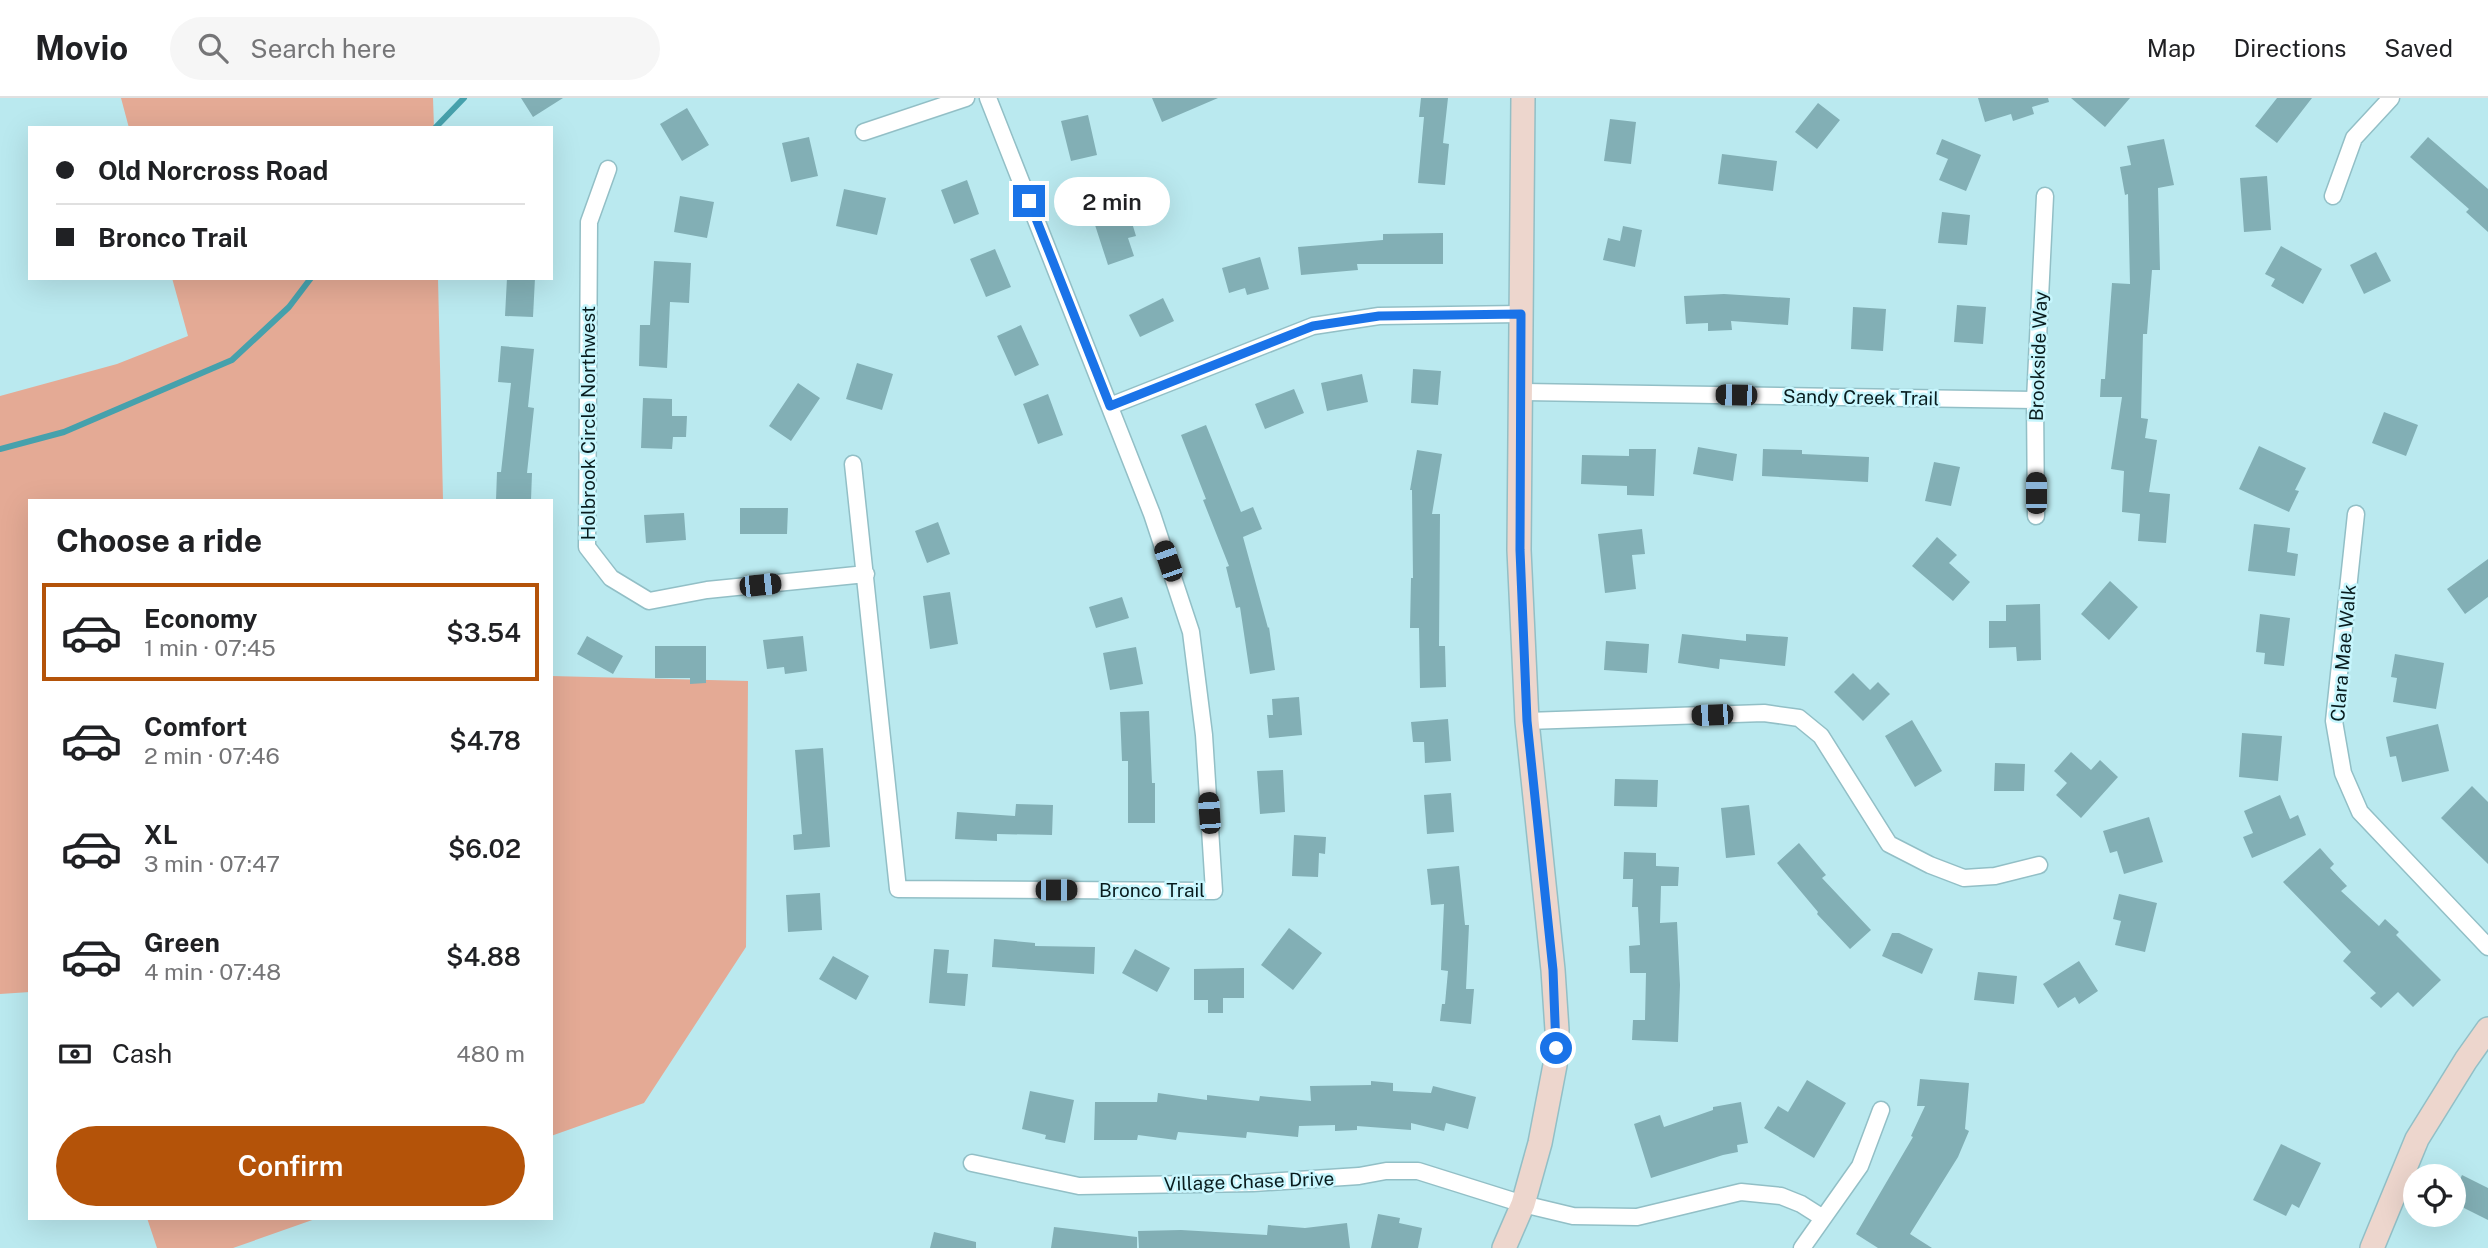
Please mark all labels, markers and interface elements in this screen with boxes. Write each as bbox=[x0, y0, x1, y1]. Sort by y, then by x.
search box bbox=[170, 17, 660, 80]
text: Movio bbox=[35, 29, 128, 67]
icon: search bbox=[194, 29, 232, 67]
text: Search here bbox=[250, 33, 396, 64]
text: Map bbox=[2147, 34, 2196, 62]
text: Directions bbox=[2234, 34, 2346, 62]
text: Saved bbox=[2384, 34, 2453, 62]
text: Old Norcross Road bbox=[98, 155, 328, 186]
callout: 2 min bbox=[1054, 176, 1169, 226]
route end bbox=[1013, 185, 1045, 217]
text: 2 min bbox=[1082, 188, 1142, 215]
text: Bronco Trail bbox=[98, 222, 248, 253]
street label: Brookside Way bbox=[2025, 291, 2051, 421]
street label: Holbrook Circle Northwest bbox=[577, 306, 599, 540]
car bbox=[1715, 384, 1758, 406]
street label: Sandy Creek Trail bbox=[1783, 385, 1939, 409]
car bbox=[2026, 472, 2047, 514]
text: Choose a ride bbox=[56, 522, 262, 559]
car bbox=[1152, 538, 1185, 584]
car bbox=[739, 572, 782, 598]
street label: Clara Mae Walk bbox=[2326, 583, 2360, 723]
icon: car bbox=[60, 601, 123, 664]
text: Economy bbox=[144, 603, 257, 634]
text: $3.54 bbox=[446, 617, 521, 648]
text: 1 min · 07:45 bbox=[144, 634, 276, 661]
car bbox=[1691, 704, 1734, 726]
icon: car bbox=[60, 709, 123, 772]
text: Comfort bbox=[144, 711, 247, 742]
text: $4.78 bbox=[449, 725, 521, 756]
text: 2 min · 07:46 bbox=[144, 742, 280, 769]
car bbox=[1198, 791, 1221, 835]
icon: car bbox=[60, 817, 123, 880]
text: XL bbox=[144, 819, 178, 850]
text: $6.02 bbox=[448, 833, 521, 864]
text: 3 min · 07:47 bbox=[144, 850, 280, 877]
street label: Bronco Trail bbox=[1099, 879, 1205, 901]
car bbox=[1036, 880, 1078, 901]
icon: car bbox=[60, 925, 123, 988]
text: Green bbox=[144, 927, 220, 958]
text: $4.88 bbox=[446, 941, 521, 972]
text: 4 min · 07:48 bbox=[144, 958, 281, 985]
route start bbox=[1540, 1032, 1572, 1064]
icon: cash bbox=[56, 1035, 94, 1073]
text: Cash bbox=[112, 1038, 172, 1069]
text: 480 m bbox=[456, 1040, 525, 1067]
button: Confirm bbox=[56, 1126, 525, 1206]
map controls bbox=[2403, 1164, 2466, 1227]
button: locate bbox=[2403, 1164, 2466, 1227]
street label: Village Chase Drive bbox=[1163, 1167, 1335, 1195]

